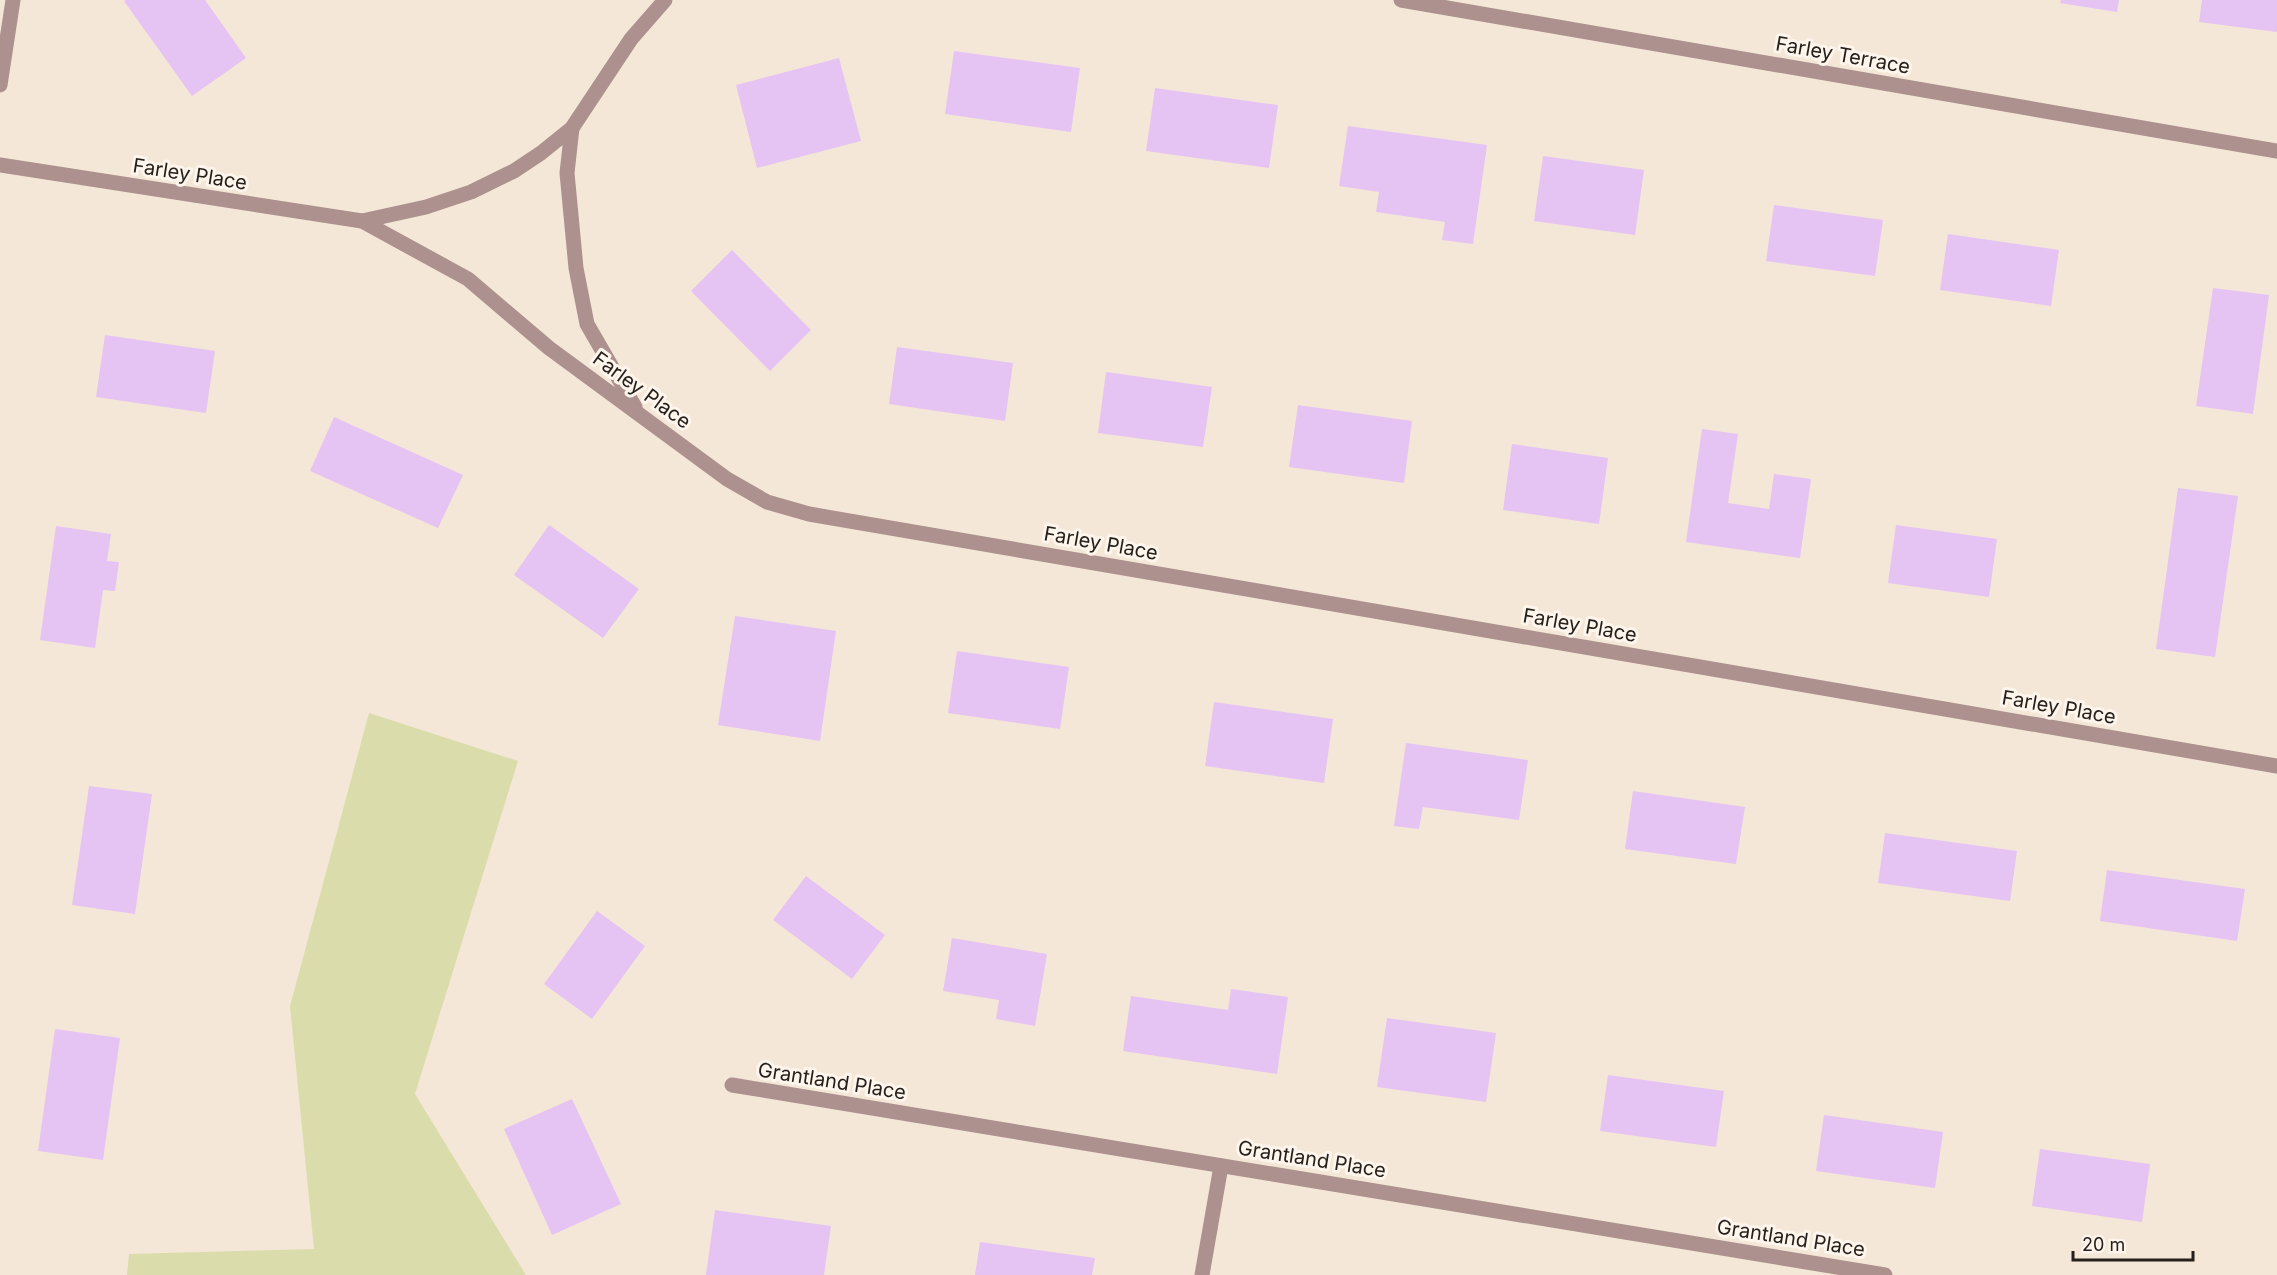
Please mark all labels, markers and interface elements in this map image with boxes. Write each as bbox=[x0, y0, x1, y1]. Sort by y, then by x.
street label: Farley Terrace bbox=[1774, 31, 1912, 79]
street label: Farley Place bbox=[131, 153, 249, 195]
street label: Farley Place bbox=[588, 346, 696, 434]
street label: Farley Place bbox=[1042, 521, 1160, 565]
street label: Farley Place bbox=[1521, 603, 1639, 647]
street label: Farley Place bbox=[2000, 685, 2118, 729]
street label: Grantland Place bbox=[756, 1057, 908, 1105]
street label: Grantland Place bbox=[1236, 1135, 1388, 1183]
street label: Grantland Place bbox=[1715, 1214, 1867, 1262]
scale bar bbox=[2073, 1224, 2193, 1262]
text: 20 m bbox=[2082, 1234, 2125, 1255]

